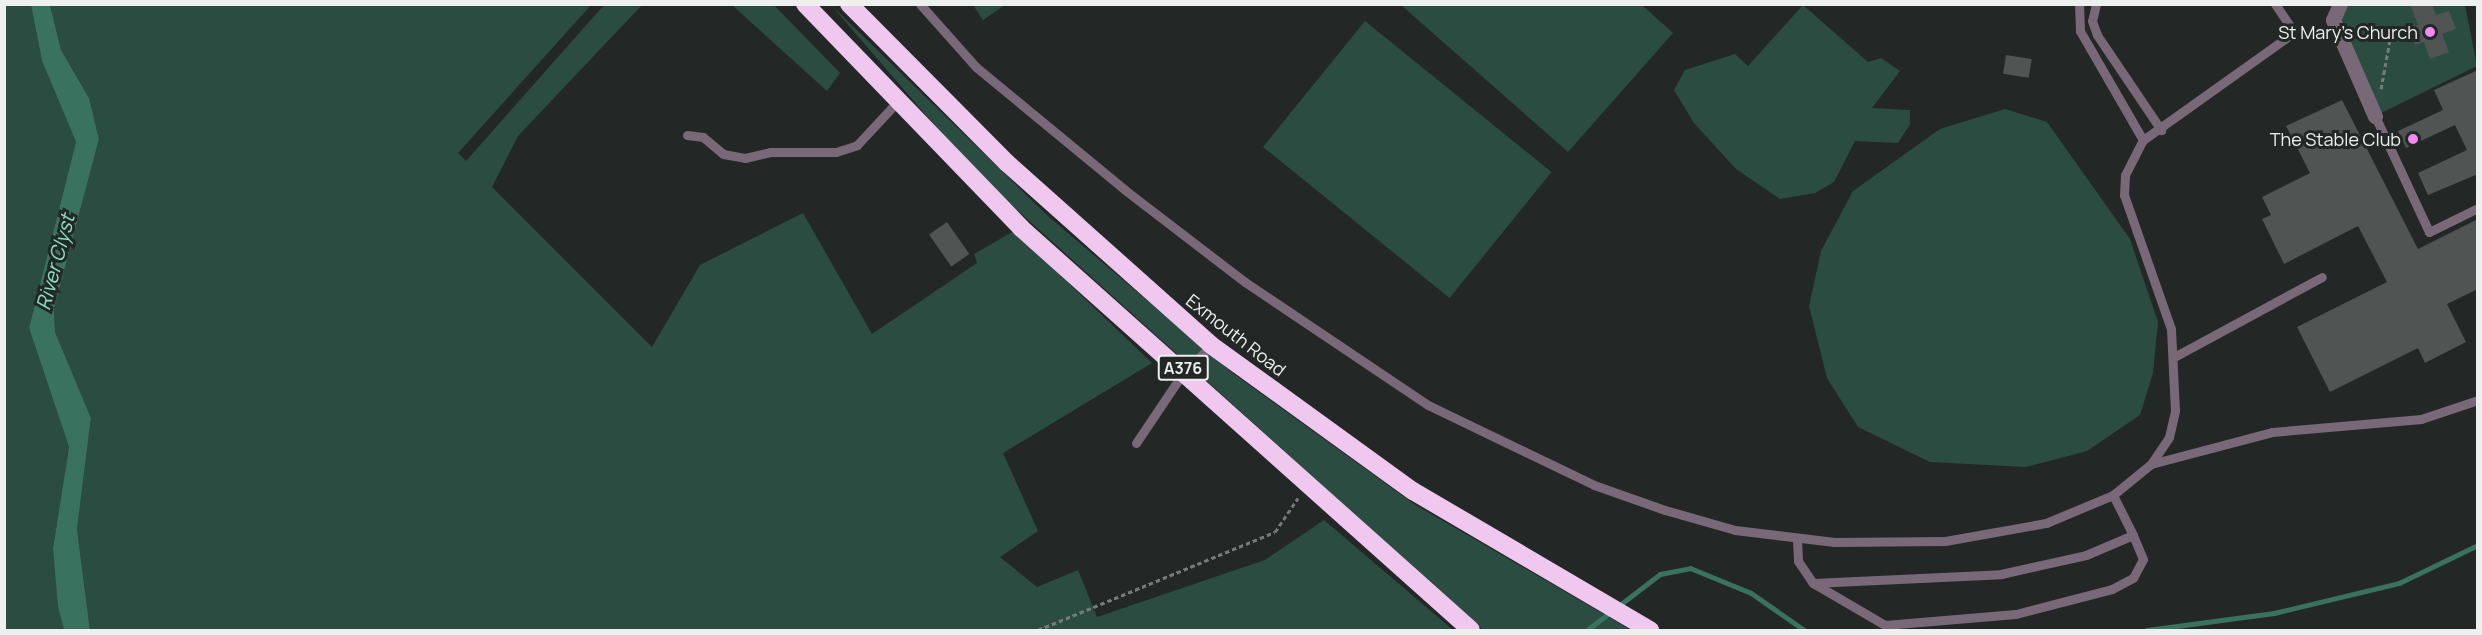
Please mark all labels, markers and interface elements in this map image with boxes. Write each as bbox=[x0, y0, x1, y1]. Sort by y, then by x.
place label: St Mary's Church bbox=[2278, 21, 2418, 43]
marker: St Mary's Church bbox=[2423, 25, 2437, 39]
place label: The Stable Club bbox=[2270, 128, 2401, 150]
marker: The Stable Club bbox=[2406, 132, 2420, 146]
water label: River Clyst bbox=[31, 212, 79, 312]
street label: Exmouth Road bbox=[1182, 289, 1290, 381]
road number: A376 bbox=[1158, 355, 1208, 381]

